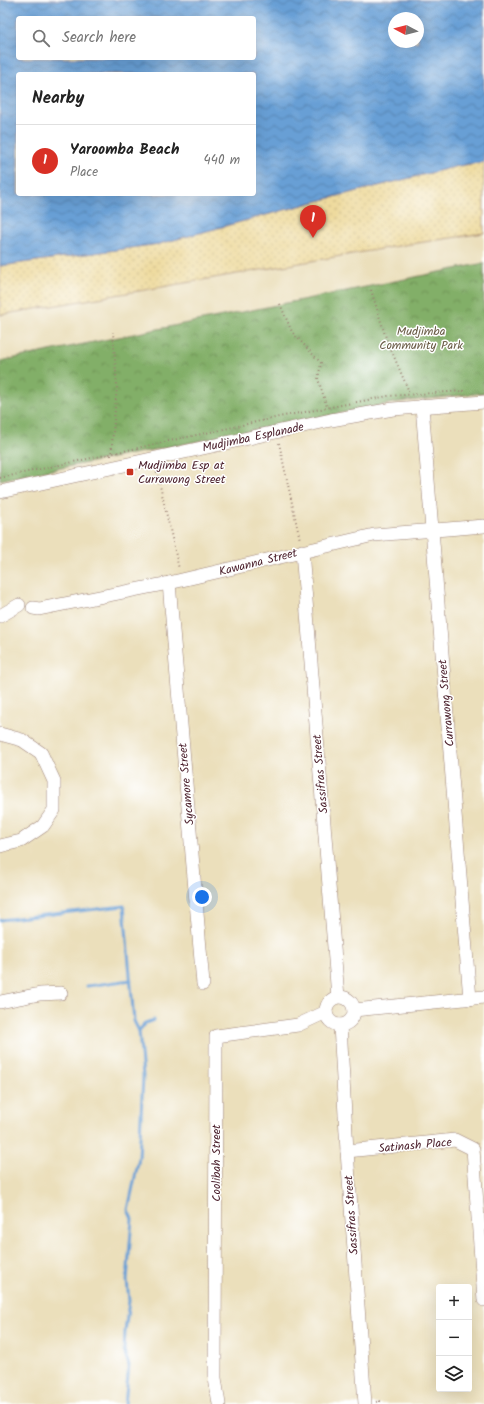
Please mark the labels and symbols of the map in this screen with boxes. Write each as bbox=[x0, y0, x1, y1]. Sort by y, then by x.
north arrow bbox=[388, 12, 424, 48]
pin: 1 bbox=[300, 205, 326, 238]
park label: Mudjimba Community Park bbox=[379, 322, 463, 355]
street label: Mudjimba Esplanade bbox=[201, 417, 306, 458]
place label: Mudjimba Esp at Currawong Street bbox=[138, 456, 226, 489]
marker: Mudjimba Esp at Currawong Street bbox=[125, 467, 135, 477]
street label: Kawanna Street bbox=[217, 543, 300, 581]
street label: Currawong Street bbox=[433, 658, 460, 747]
street label: Sassifras Street bbox=[308, 733, 333, 814]
street label: Sycamore Street bbox=[173, 742, 200, 826]
your location bbox=[192, 887, 212, 907]
street label: Coolibah Street bbox=[207, 1124, 226, 1202]
street label: Satinash Place bbox=[377, 1133, 453, 1158]
street label: Sassifras Street bbox=[339, 1174, 364, 1255]

